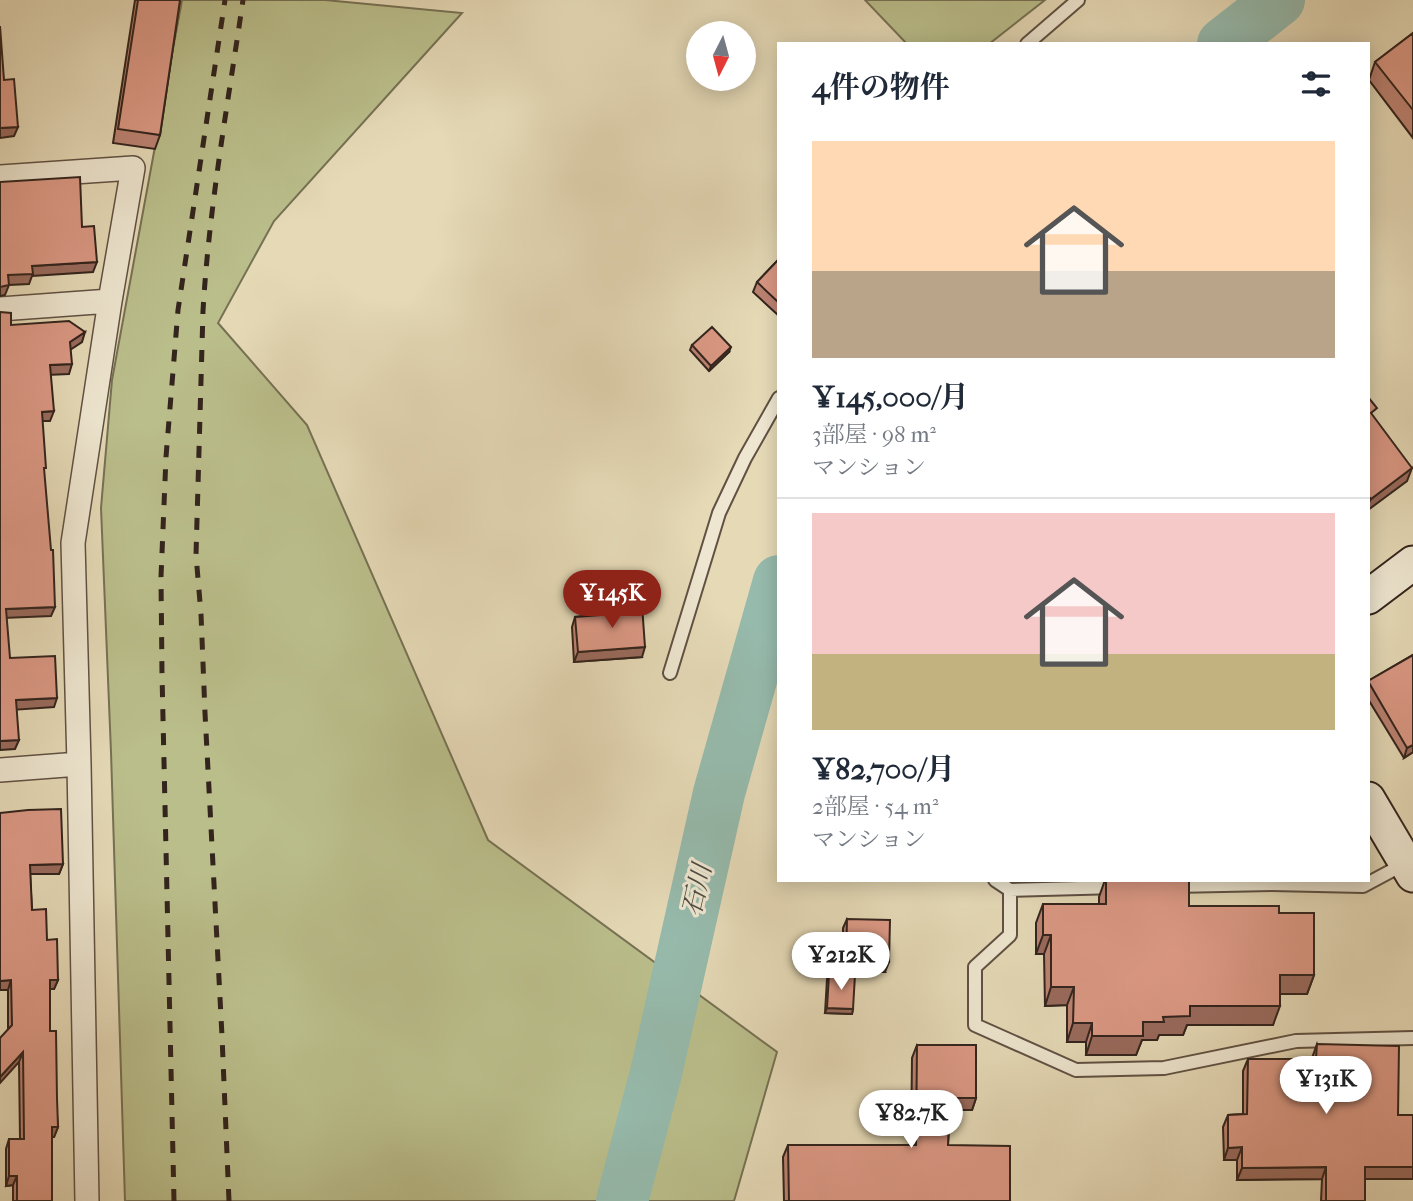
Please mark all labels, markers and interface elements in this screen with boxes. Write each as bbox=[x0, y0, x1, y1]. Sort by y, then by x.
north arrow bbox=[686, 21, 756, 91]
map controls bbox=[686, 21, 756, 91]
icon: filters bbox=[1297, 65, 1335, 103]
text: 4件の物件 bbox=[812, 70, 950, 105]
icon: home bbox=[1011, 187, 1137, 313]
text: ¥145,000/月 bbox=[812, 380, 969, 415]
text: 3部屋 · 98 m² bbox=[812, 421, 936, 448]
text: マンション bbox=[812, 454, 926, 481]
icon: home bbox=[1011, 559, 1137, 685]
pin: ¥145K bbox=[563, 570, 661, 630]
text: ¥145K bbox=[579, 579, 645, 606]
text: ¥82,700/月 bbox=[812, 752, 955, 787]
text: 2部屋 · 54 m² bbox=[812, 793, 938, 820]
text: マンション bbox=[812, 826, 926, 853]
water label: 石川 bbox=[676, 858, 719, 919]
pin: ¥212K bbox=[792, 932, 890, 992]
text: ¥212K bbox=[808, 941, 874, 968]
pin: ¥131K bbox=[1277, 1056, 1375, 1116]
text: ¥131K bbox=[1296, 1065, 1356, 1092]
pin: ¥82.7K bbox=[854, 1090, 968, 1150]
text: ¥82.7K bbox=[875, 1099, 947, 1126]

